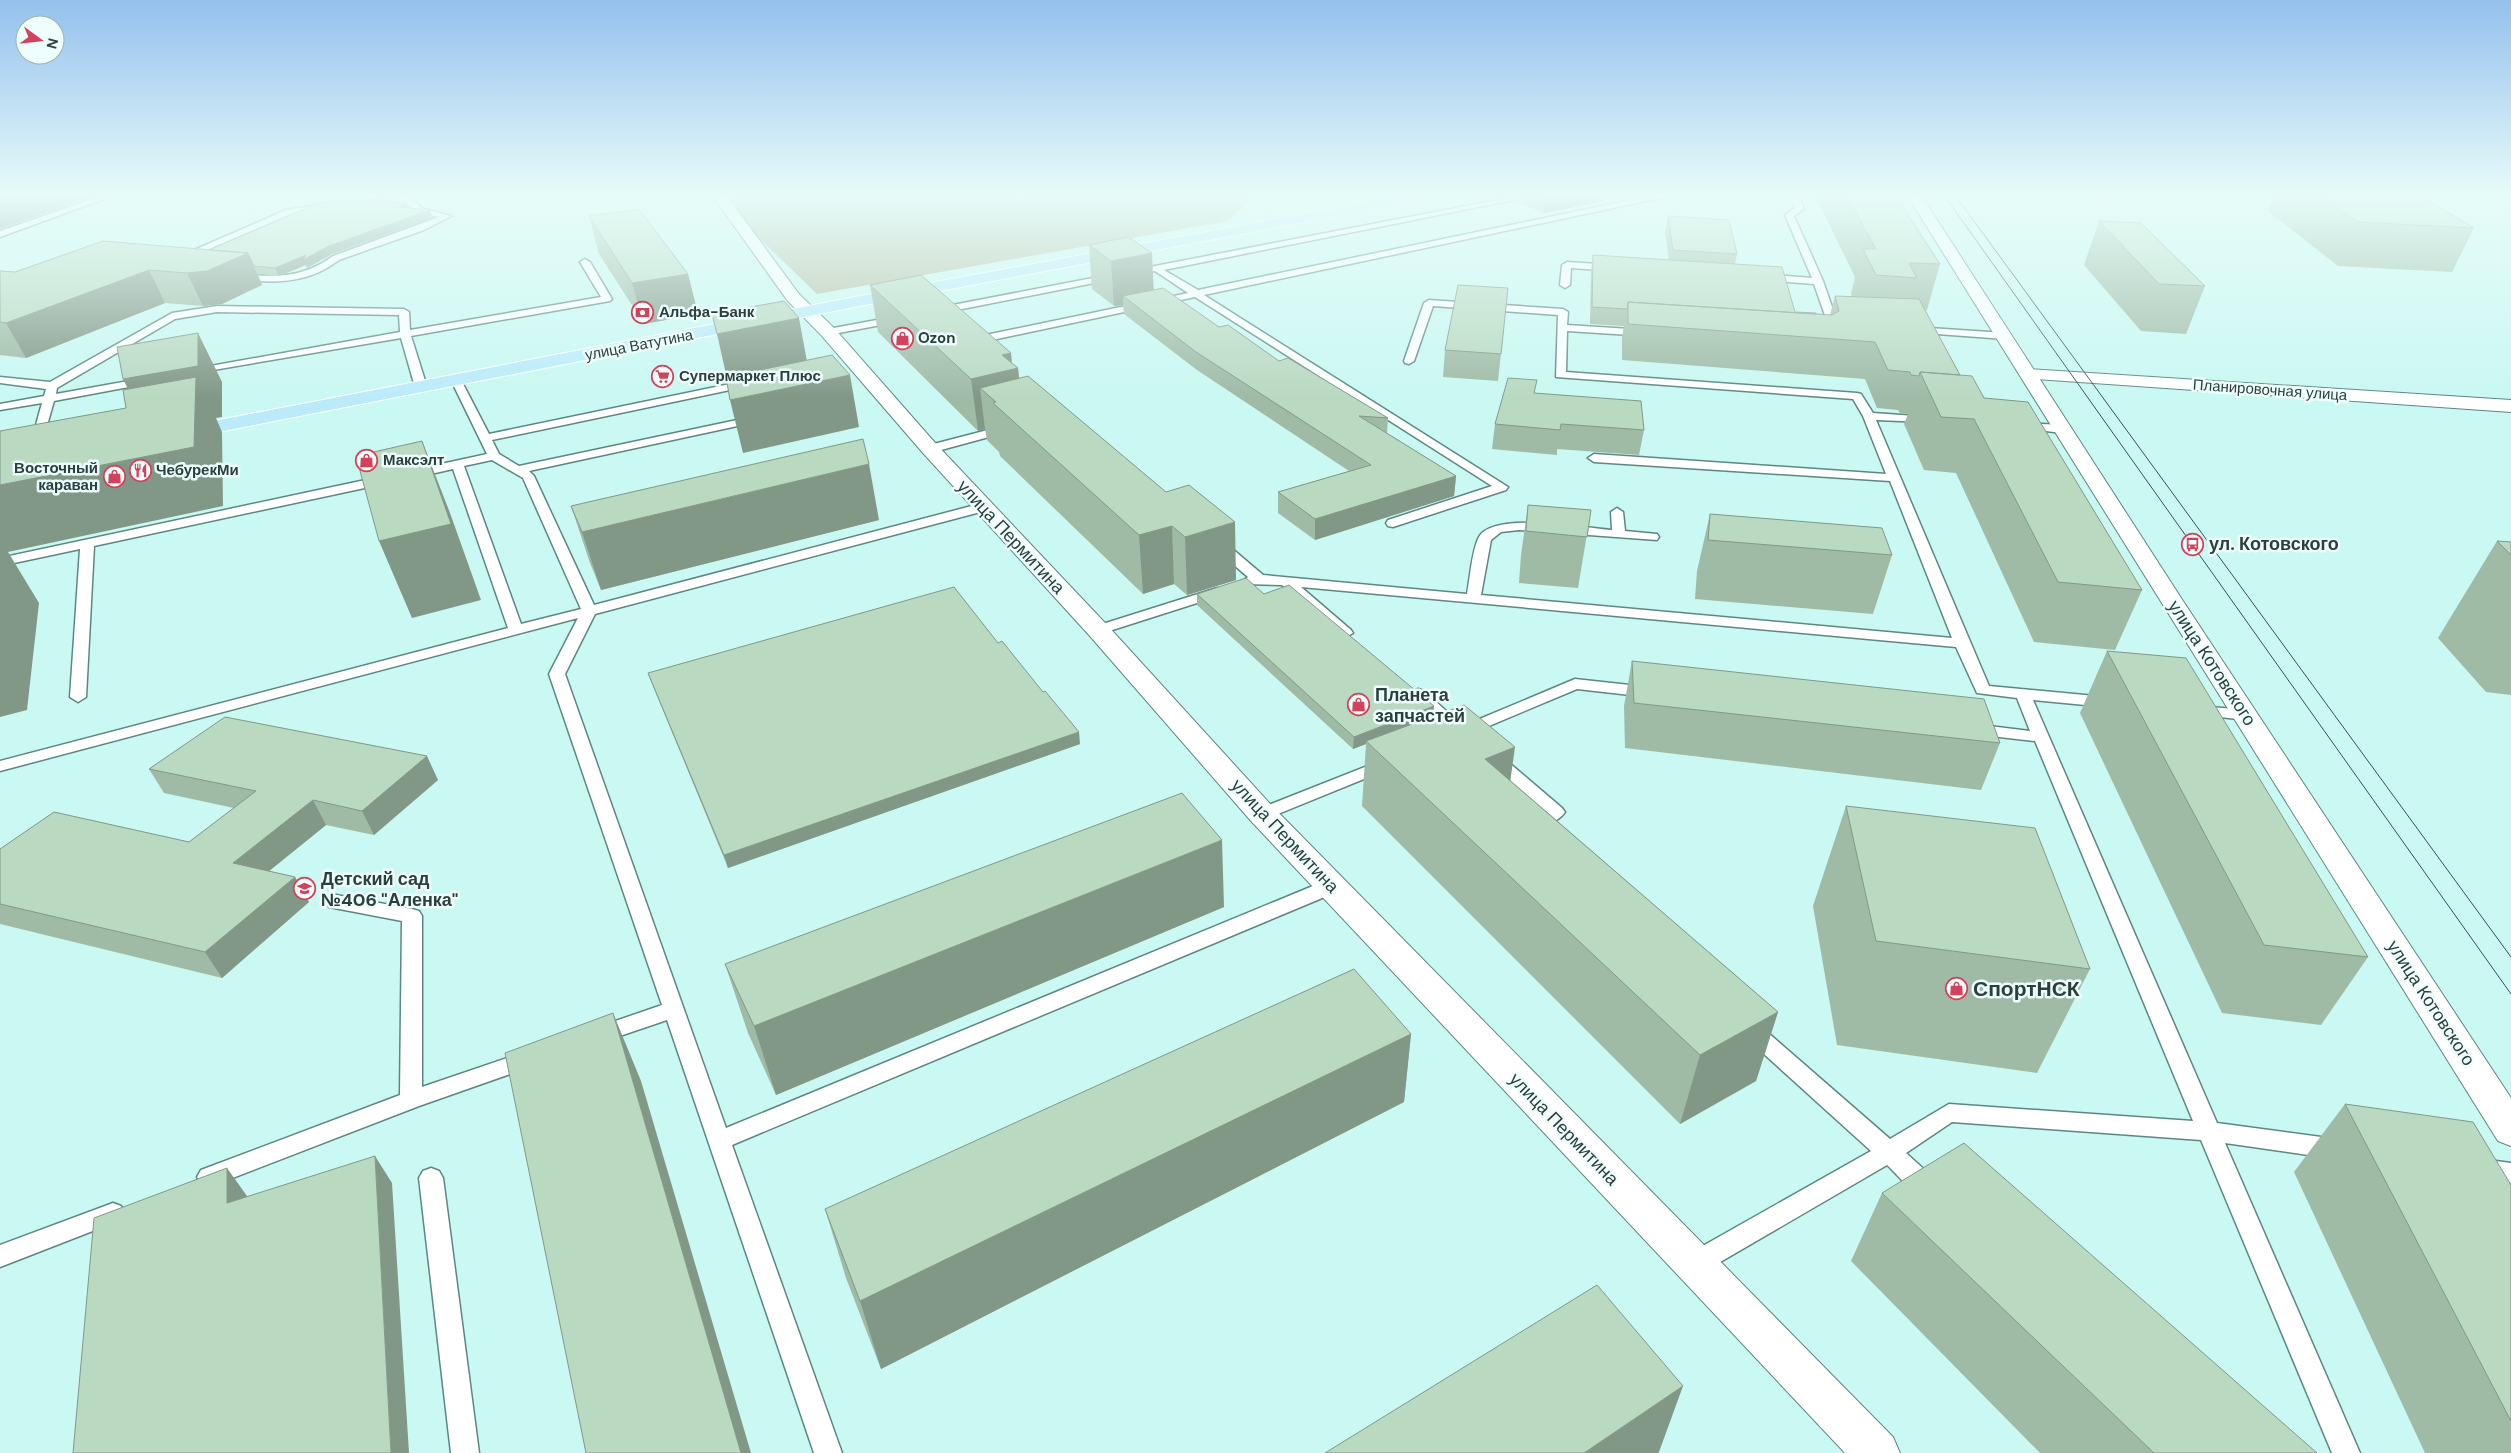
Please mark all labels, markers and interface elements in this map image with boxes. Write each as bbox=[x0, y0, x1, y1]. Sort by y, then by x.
north arrow bbox=[15, 15, 65, 65]
text: N bbox=[43, 36, 63, 51]
bank icon: Альфа-Банк bbox=[631, 300, 655, 324]
place label: Альфа-Банк bbox=[659, 302, 755, 322]
street label: улица Ватутина bbox=[583, 325, 695, 365]
shop icon: Ozon bbox=[890, 326, 914, 350]
place label: Ozon bbox=[918, 328, 956, 348]
supermarket icon: Супермаркет Плюс bbox=[651, 364, 675, 388]
place label: Супермаркет Плюс bbox=[679, 366, 821, 386]
street label: Планировочная улица bbox=[2192, 375, 2349, 405]
shop icon: Максэлт bbox=[355, 448, 379, 472]
place label: Максэлт bbox=[383, 450, 444, 470]
place label: Восточный караван bbox=[14, 458, 98, 495]
restaurant icon: ЧебурекМи bbox=[128, 458, 152, 482]
place label: ЧебурекМи bbox=[156, 460, 239, 480]
shop icon: Восточный караван bbox=[102, 465, 126, 489]
street label: улица Пермитина bbox=[952, 475, 1071, 600]
bus stop icon: ул. Котовского bbox=[2181, 532, 2205, 556]
place label: ул. Котовского bbox=[2209, 532, 2339, 556]
street label: улица Котовского bbox=[2162, 596, 2262, 730]
place label: Планета запчастей bbox=[1375, 683, 1465, 728]
shop icon: Планета запчастей bbox=[1347, 693, 1371, 717]
street label: улица Пермитина bbox=[1226, 774, 1345, 899]
place label: Детский сад №406 "Аленка" bbox=[321, 867, 458, 912]
school or university icon: Детский сад №406 "Аленка" bbox=[293, 877, 317, 901]
street label: улица Котовского bbox=[2381, 936, 2481, 1070]
place label: СпортНСК bbox=[1973, 975, 2080, 1003]
shop icon: СпортНСК bbox=[1945, 977, 1969, 1001]
street label: улица Пермитина bbox=[1504, 1067, 1625, 1191]

